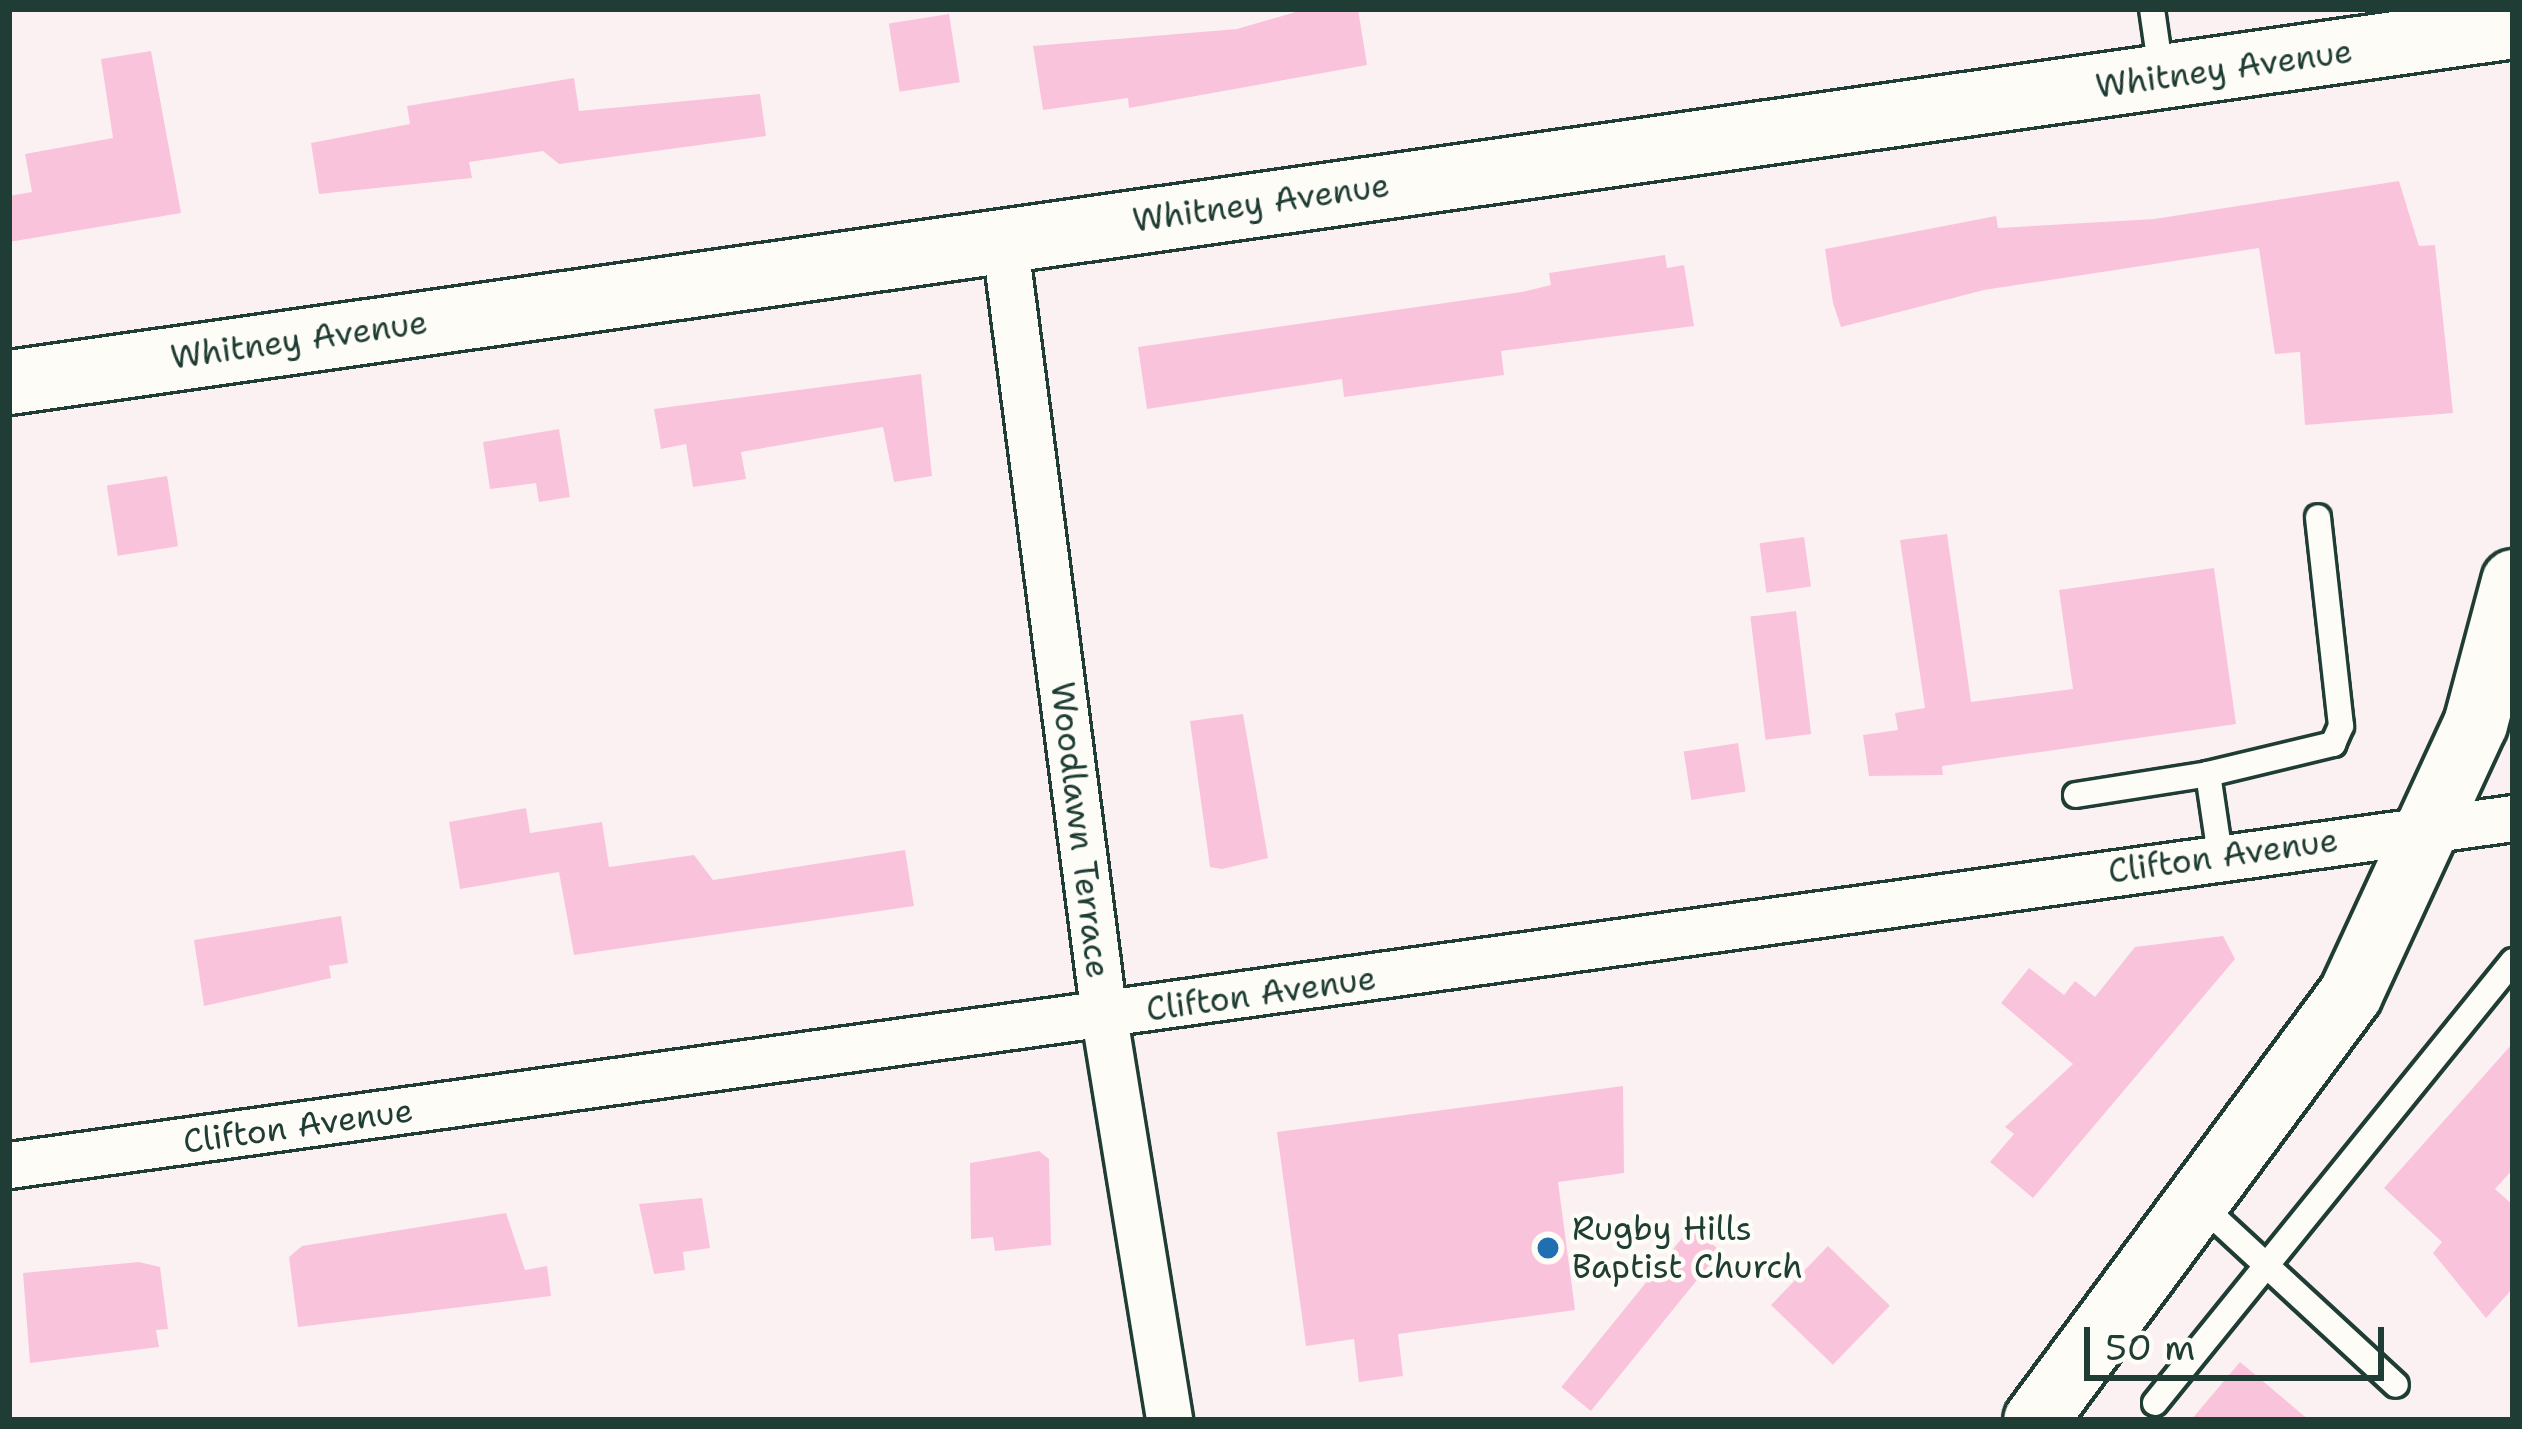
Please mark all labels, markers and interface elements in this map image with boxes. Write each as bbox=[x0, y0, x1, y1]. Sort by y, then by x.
street label: Whitney Avenue bbox=[2093, 31, 2355, 107]
street label: Whitney Avenue bbox=[1130, 165, 1392, 241]
street label: Whitney Avenue bbox=[168, 302, 430, 378]
street label: Woodlawn Terrace bbox=[1042, 680, 1118, 980]
street label: Clifton Avenue bbox=[2106, 820, 2340, 892]
street label: Clifton Avenue bbox=[1144, 958, 1378, 1030]
street label: Clifton Avenue bbox=[181, 1090, 415, 1162]
place label: Rugby Hills Baptist Church bbox=[1572, 1209, 1803, 1287]
marker: Rugby Hills Baptist Church bbox=[1535, 1235, 1561, 1261]
scale bar bbox=[2090, 1303, 2390, 1377]
text: 50 m bbox=[2105, 1323, 2195, 1372]

